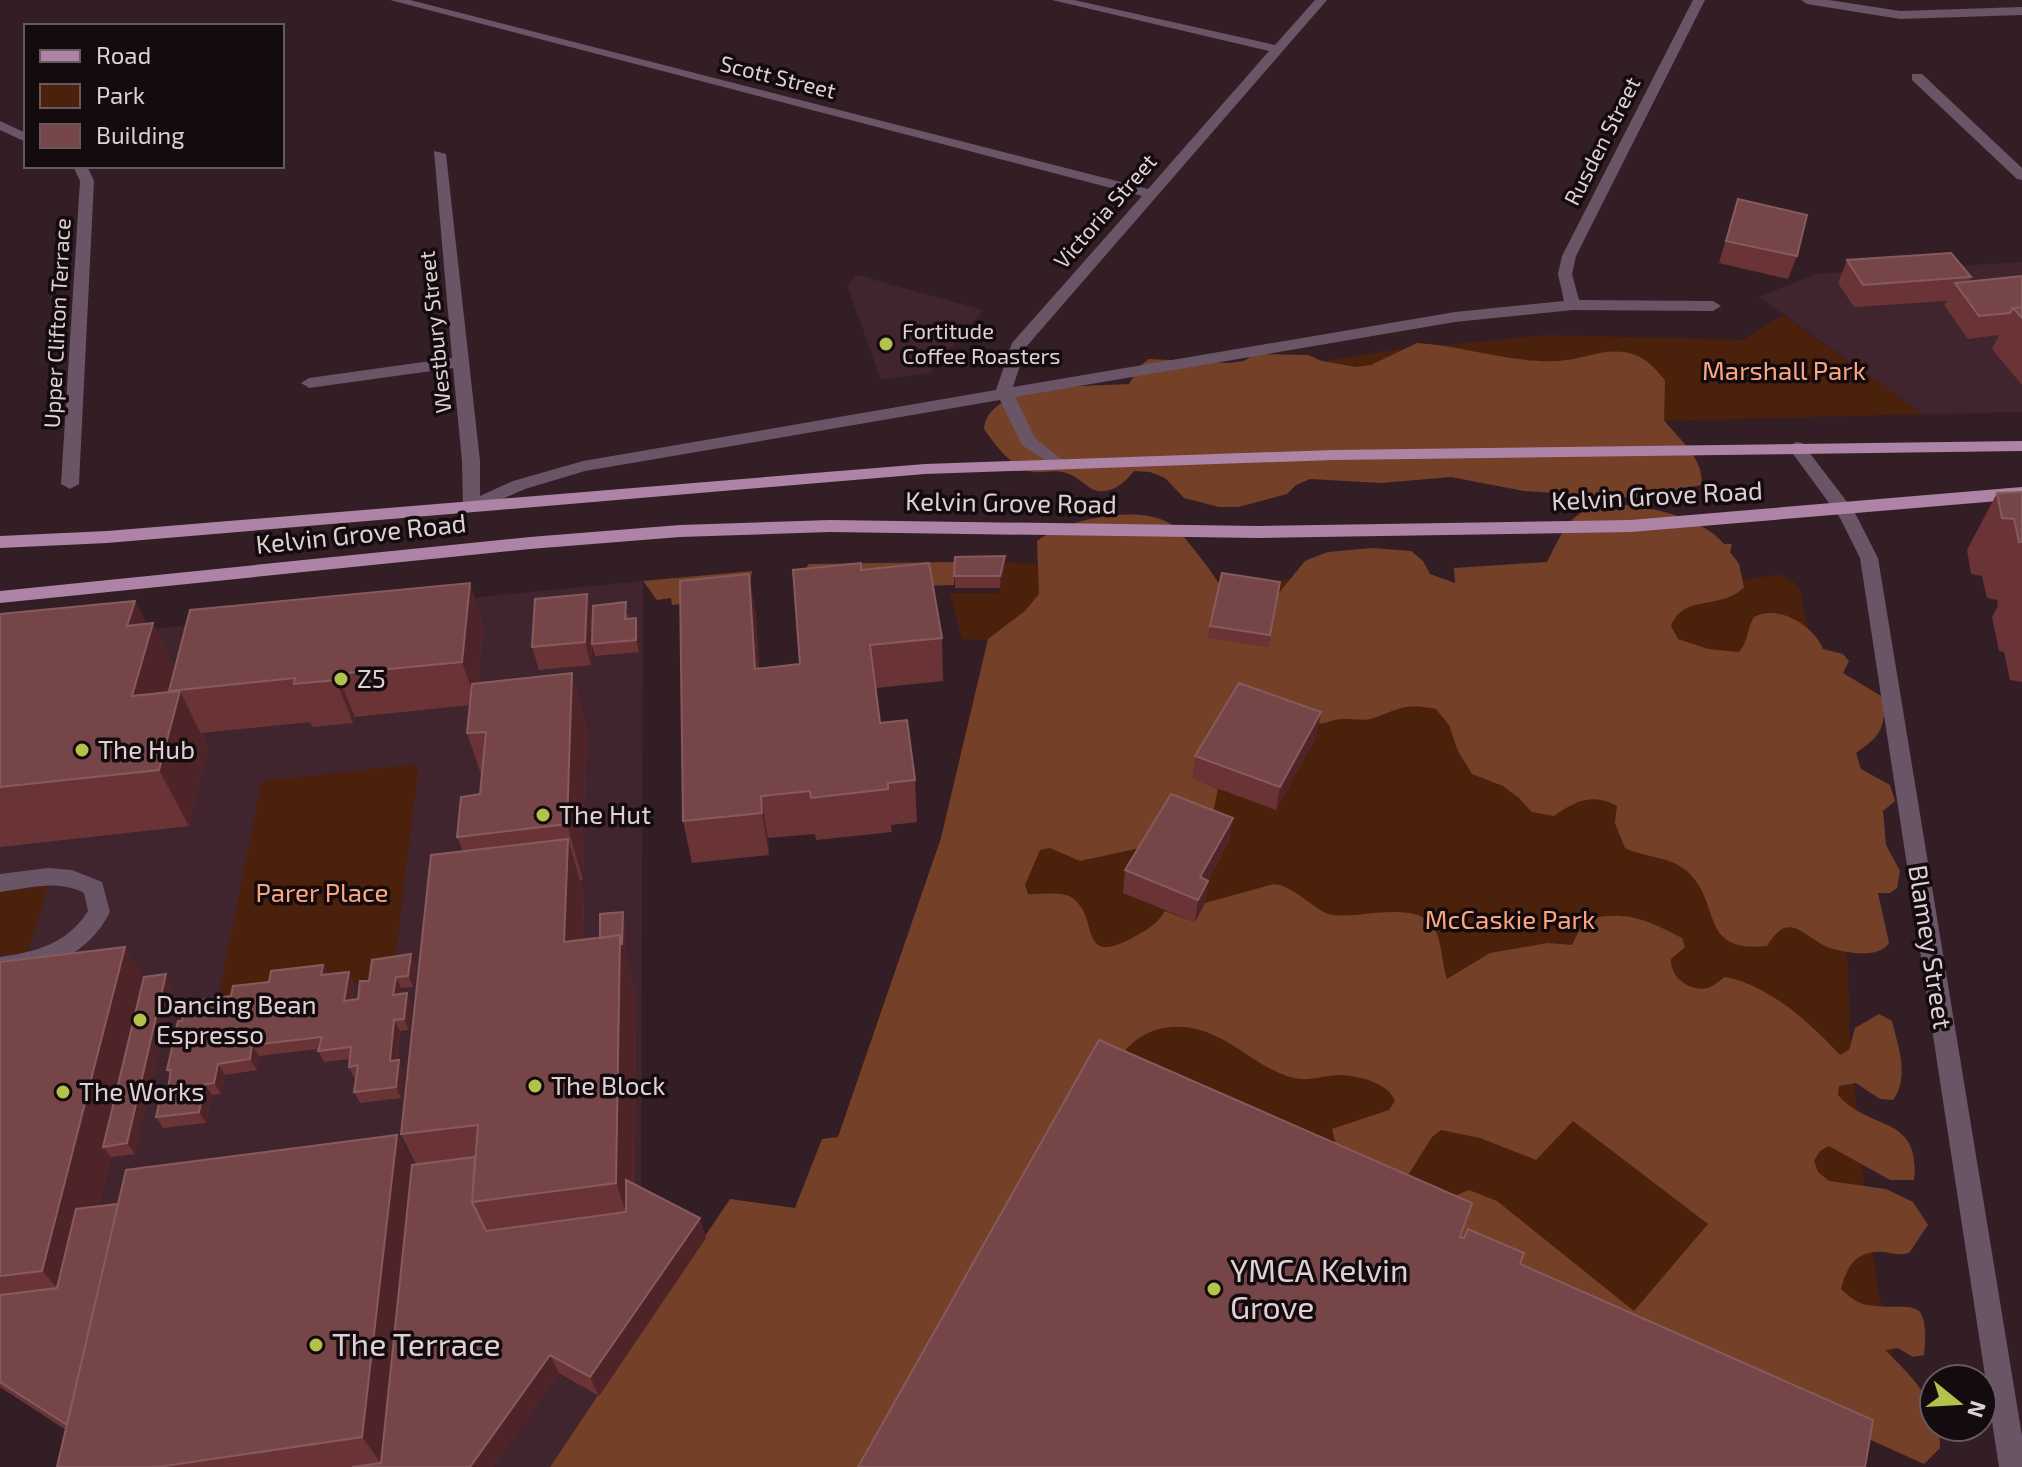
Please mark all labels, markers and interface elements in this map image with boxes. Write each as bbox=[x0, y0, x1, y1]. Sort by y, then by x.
legend bbox=[24, 24, 284, 168]
text: Road bbox=[96, 40, 151, 69]
street label: Scott Street bbox=[718, 49, 839, 103]
street label: Rusden Street bbox=[1558, 72, 1645, 209]
text: Park bbox=[96, 80, 145, 109]
text: Building bbox=[96, 120, 185, 149]
street label: Victoria Street bbox=[1048, 148, 1161, 273]
street label: Upper Clifton Terrace bbox=[38, 217, 74, 429]
street label: Westbury Street bbox=[413, 250, 455, 414]
place label: Fortitude Coffee Roasters bbox=[902, 317, 1060, 368]
marker: Fortitude Coffee Roasters bbox=[877, 335, 895, 353]
park label: Marshall Park bbox=[1702, 354, 1866, 385]
street label: Kelvin Grove Road bbox=[1550, 473, 1763, 516]
street label: Kelvin Grove Road bbox=[905, 484, 1117, 519]
street label: Kelvin Grove Road bbox=[254, 506, 468, 559]
place label: Z5 bbox=[357, 662, 386, 693]
marker: Z5 bbox=[332, 670, 350, 688]
place label: The Hub bbox=[98, 733, 195, 764]
marker: The Hub bbox=[73, 741, 91, 759]
place label: The Hut bbox=[559, 798, 651, 829]
marker: The Hut bbox=[534, 806, 552, 824]
street label: Blamey Street bbox=[1903, 862, 1960, 1031]
park label: Parer Place bbox=[255, 876, 389, 907]
park label: McCaskie Park bbox=[1425, 903, 1595, 934]
place label: Dancing Bean Espresso bbox=[156, 988, 317, 1049]
marker: Dancing Bean Espresso bbox=[131, 1011, 149, 1029]
place label: The Block bbox=[551, 1069, 666, 1100]
place label: The Works bbox=[79, 1075, 204, 1106]
marker: The Block bbox=[526, 1077, 544, 1095]
marker: The Works bbox=[54, 1083, 72, 1101]
place label: YMCA Kelvin Grove bbox=[1230, 1250, 1409, 1325]
marker: YMCA Kelvin Grove bbox=[1205, 1280, 1223, 1298]
place label: The Terrace bbox=[332, 1324, 501, 1362]
marker: The Terrace bbox=[307, 1336, 325, 1354]
north arrow bbox=[1918, 1363, 1998, 1443]
text: N bbox=[1963, 1398, 1993, 1421]

